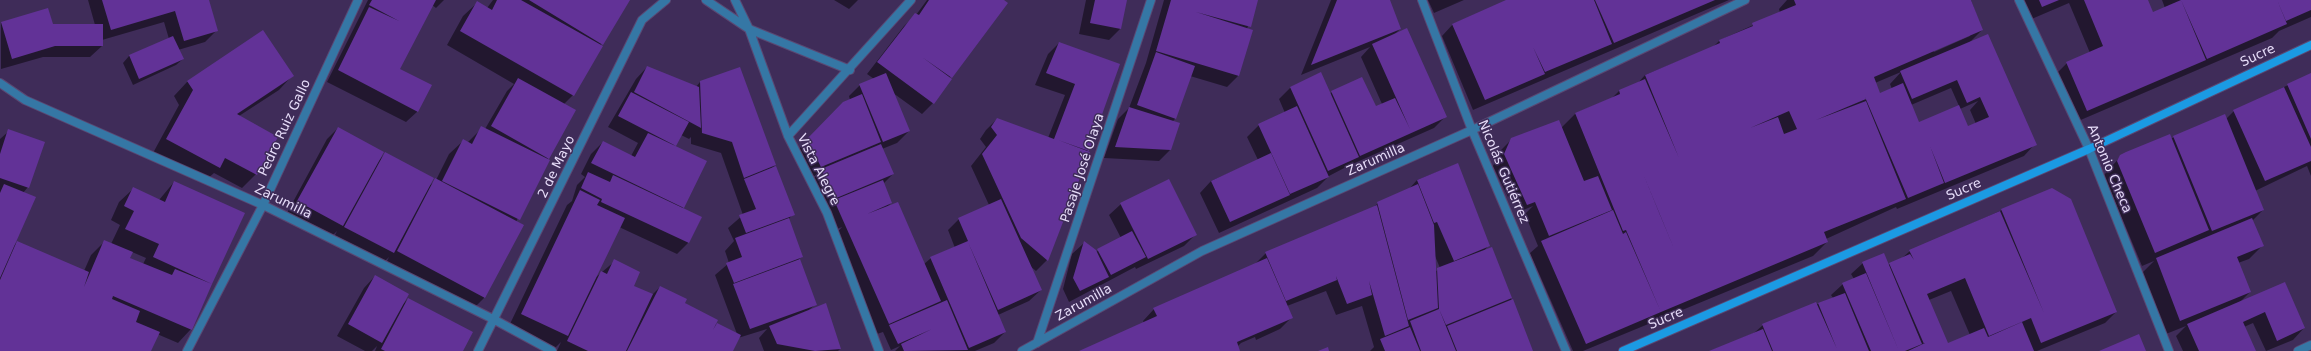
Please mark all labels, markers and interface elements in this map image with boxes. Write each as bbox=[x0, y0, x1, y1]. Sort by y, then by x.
street label: Sucre bbox=[2238, 41, 2278, 71]
street label: Pedro Ruiz Gallo bbox=[256, 77, 314, 179]
street label: Pasaje José Olaya bbox=[1058, 111, 1108, 225]
street label: Nicolás Gutiérrez bbox=[1474, 118, 1532, 226]
street label: Antonio Checa bbox=[2083, 122, 2135, 216]
street label: Vista Alegre bbox=[793, 132, 843, 208]
street label: 2 de Mayo bbox=[535, 133, 579, 201]
street label: Zarumilla bbox=[1345, 140, 1407, 180]
street label: Sucre bbox=[1944, 176, 1984, 204]
street label: Zarumilla bbox=[252, 181, 314, 223]
street label: Zarumilla bbox=[1053, 281, 1115, 325]
street label: Sucre bbox=[1646, 305, 1686, 333]

